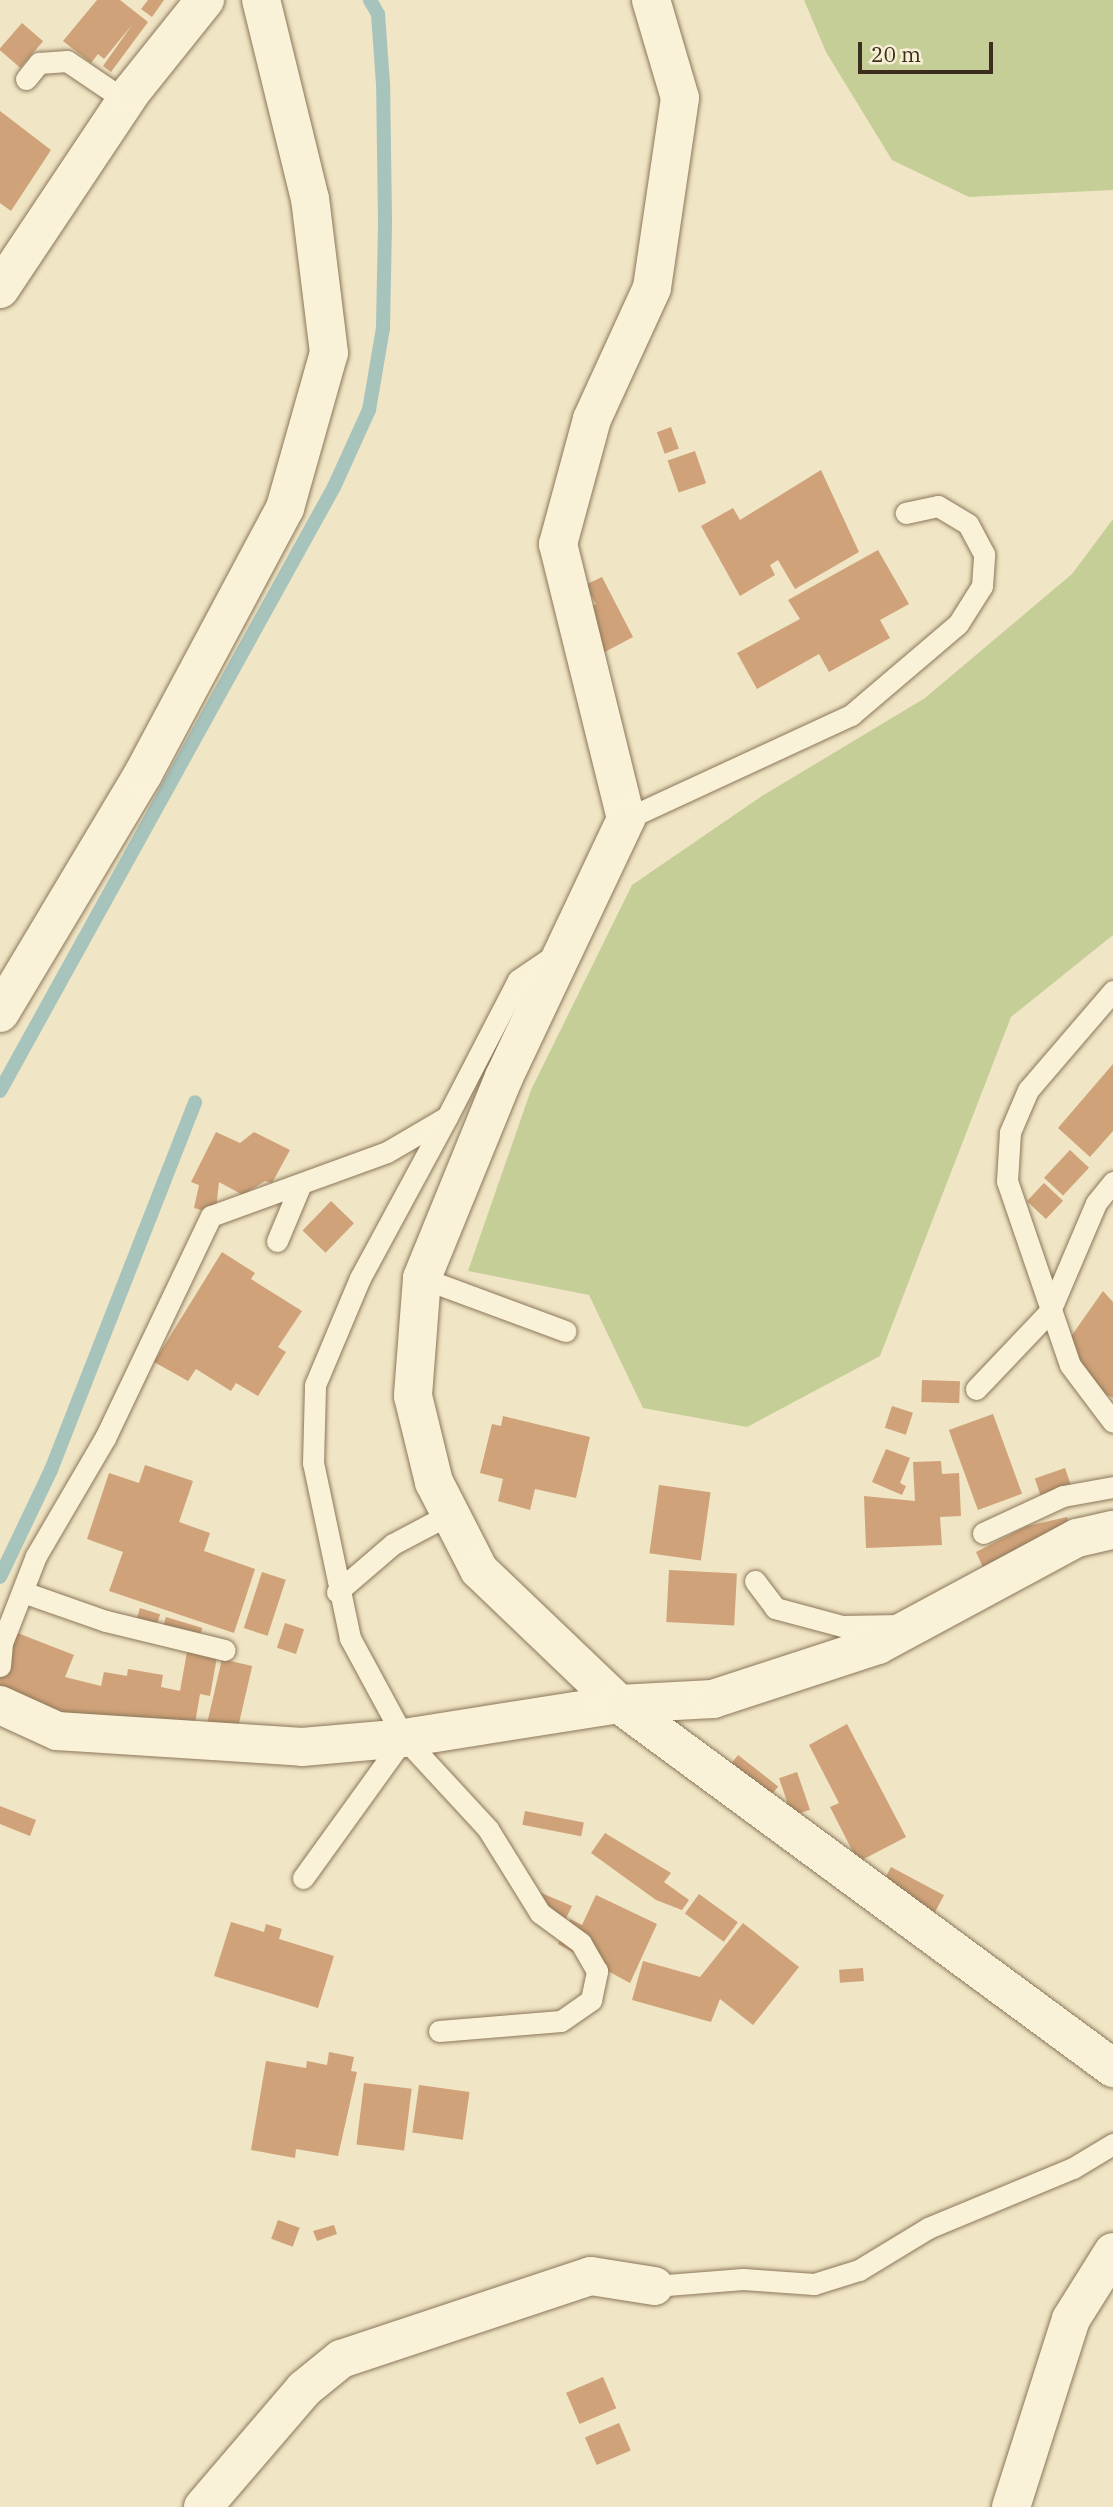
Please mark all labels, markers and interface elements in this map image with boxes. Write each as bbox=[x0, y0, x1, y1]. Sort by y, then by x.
scale bar bbox=[861, 28, 996, 72]
text: 20 m bbox=[871, 40, 921, 68]

